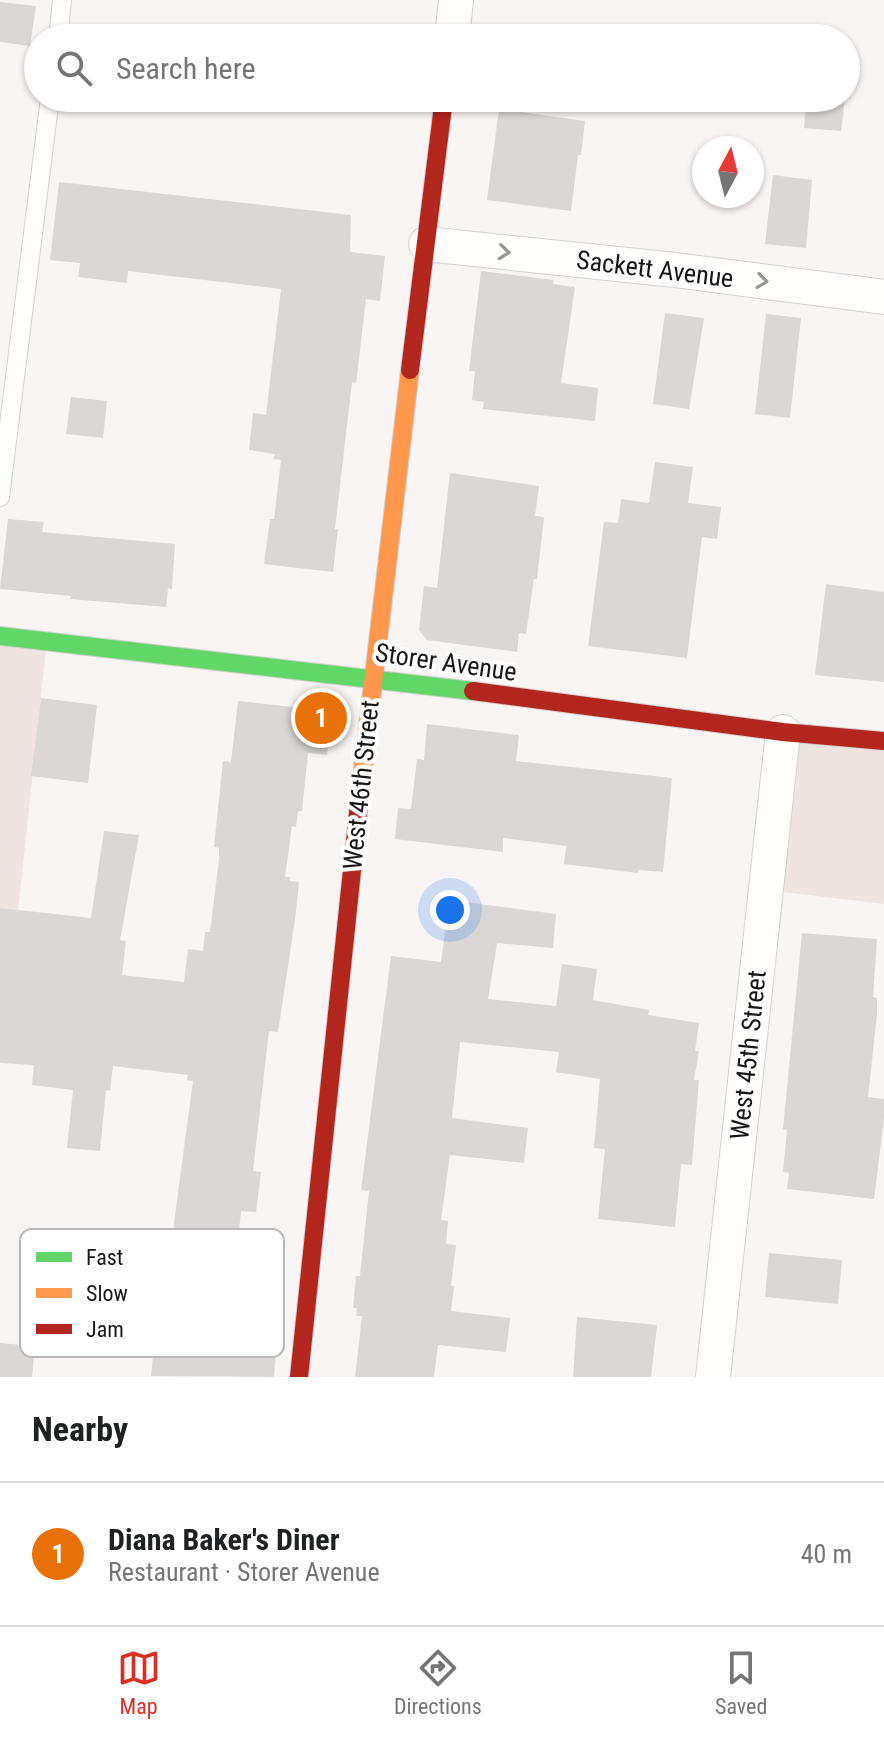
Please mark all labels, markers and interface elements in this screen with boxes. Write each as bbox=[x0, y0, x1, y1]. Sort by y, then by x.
search box bbox=[24, 24, 860, 112]
icon: search bbox=[52, 46, 96, 90]
text: Search here bbox=[116, 51, 256, 86]
north arrow bbox=[692, 136, 764, 208]
one-way arrow bbox=[498, 243, 511, 260]
street label: Sackett Avenue bbox=[575, 244, 735, 294]
one-way arrow bbox=[756, 273, 769, 290]
street label: Storer Avenue bbox=[373, 637, 519, 687]
pin: 1 bbox=[295, 688, 347, 748]
street label: West 46th Street bbox=[337, 699, 385, 871]
your location bbox=[430, 890, 470, 930]
street label: West 45th Street bbox=[724, 969, 772, 1141]
legend bbox=[20, 1229, 284, 1357]
text: Fast bbox=[86, 1245, 123, 1270]
text: Slow bbox=[86, 1281, 128, 1306]
text: Jam bbox=[86, 1317, 124, 1342]
text: Nearby bbox=[32, 1409, 128, 1449]
text: Diana Baker's Diner bbox=[108, 1522, 340, 1557]
text: 1 bbox=[51, 1539, 65, 1569]
text: 40 m bbox=[801, 1539, 852, 1569]
text: Restaurant · Storer Avenue bbox=[108, 1557, 380, 1587]
tab: Map bbox=[117, 1646, 161, 1719]
tab: Directions bbox=[394, 1646, 482, 1719]
tab: Saved bbox=[715, 1646, 767, 1719]

